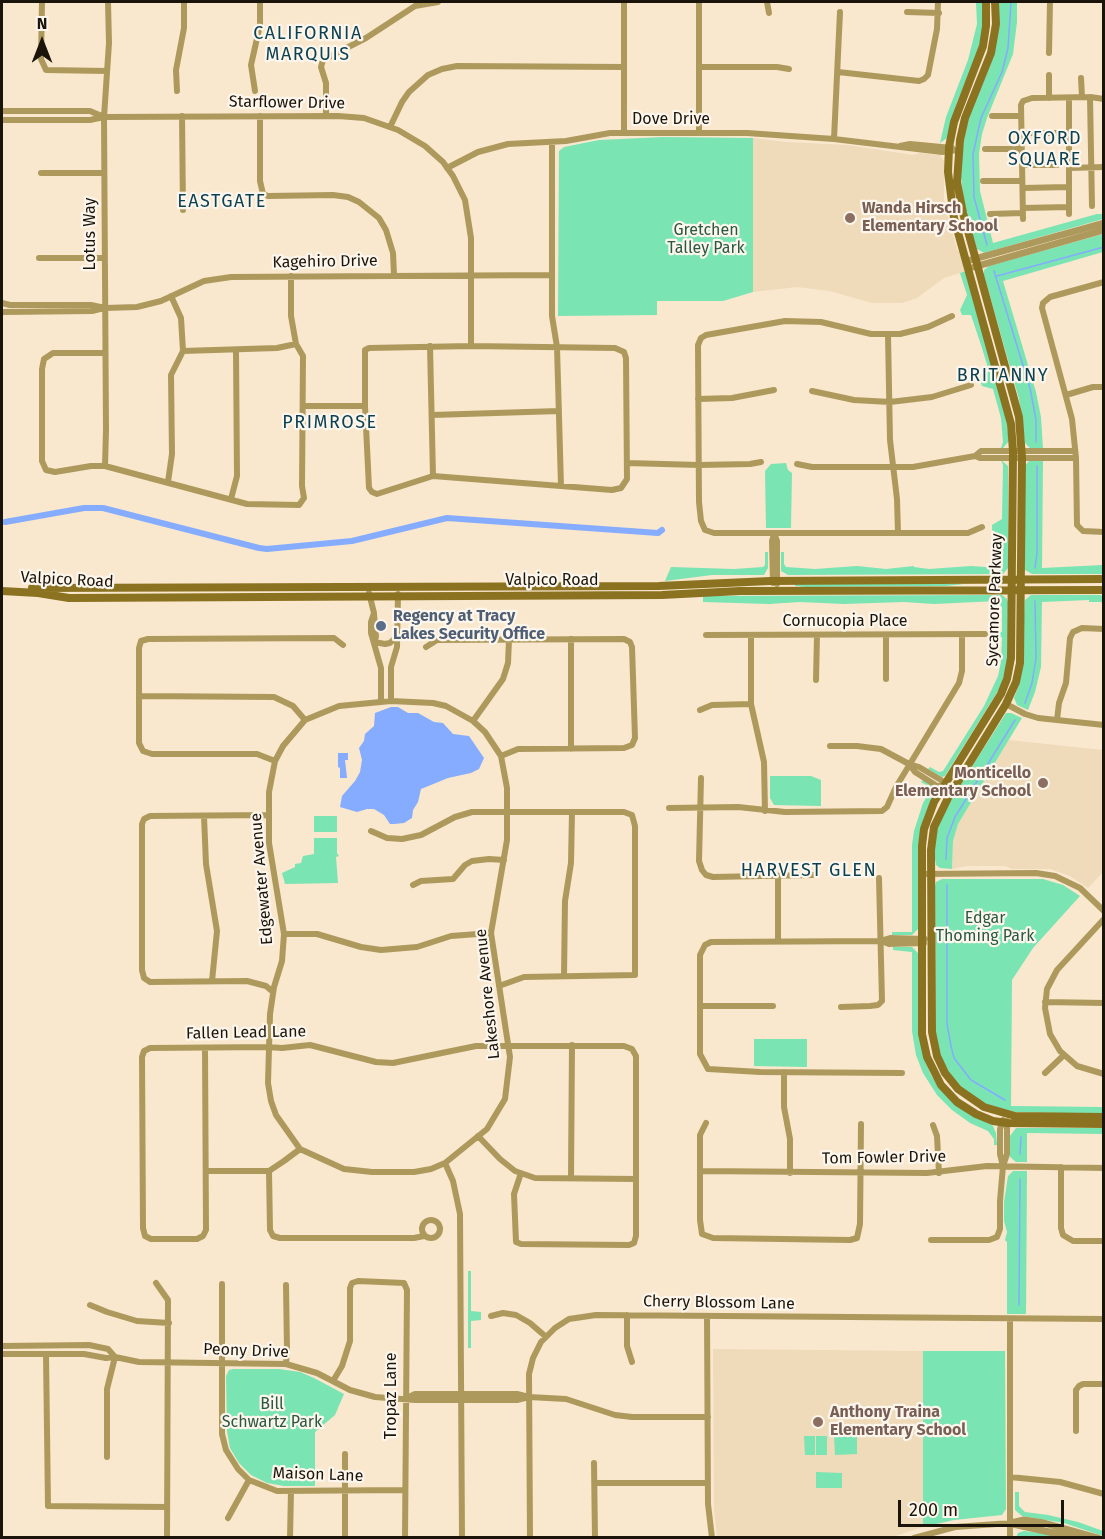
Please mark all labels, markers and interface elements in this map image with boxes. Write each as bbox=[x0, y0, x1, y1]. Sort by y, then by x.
north arrow bbox=[12, 12, 72, 72]
text: N bbox=[37, 14, 47, 33]
district label: CALIFORNIA MARQUIS bbox=[253, 23, 363, 66]
street label: Starflower Drive bbox=[229, 92, 345, 114]
street label: Dove Drive bbox=[632, 110, 710, 130]
district label: OXFORD SQUARE bbox=[1008, 128, 1082, 170]
district label: EASTGATE bbox=[177, 191, 267, 213]
street label: Lotus Way bbox=[81, 198, 101, 270]
place label: Wanda Hirsch Elementary School bbox=[862, 199, 998, 237]
marker: Wanda Hirsch Elementary School bbox=[843, 211, 857, 225]
park label: Gretchen Talley Park bbox=[667, 221, 745, 259]
street label: Kagehiro Drive bbox=[272, 251, 378, 273]
district label: BRITANNY bbox=[957, 365, 1049, 387]
district label: PRIMROSE bbox=[282, 412, 378, 434]
street label: Sycamore Parkway bbox=[983, 533, 1007, 667]
street label: Valpico Road bbox=[20, 568, 114, 592]
street label: Valpico Road bbox=[505, 571, 599, 591]
place label: Regency at Tracy Lakes Security Office bbox=[393, 607, 545, 645]
street label: Cornucopia Place bbox=[783, 612, 907, 632]
marker: Regency at Tracy Lakes Security Office bbox=[374, 619, 388, 633]
place label: Monticello Elementary School bbox=[895, 764, 1031, 802]
marker: Monticello Elementary School bbox=[1036, 776, 1050, 790]
street label: Edgewater Avenue bbox=[247, 812, 277, 946]
district label: HARVEST GLEN bbox=[741, 860, 877, 882]
park label: Edgar Thoming Park bbox=[936, 909, 1034, 947]
street label: Lakeshore Avenue bbox=[472, 928, 504, 1060]
street label: Fallen Lead Lane bbox=[186, 1022, 306, 1044]
street label: Tom Fowler Drive bbox=[822, 1147, 946, 1169]
street label: Cherry Blossom Lane bbox=[643, 1292, 795, 1314]
street label: Peony Drive bbox=[203, 1340, 289, 1362]
street label: Tropaz Lane bbox=[382, 1353, 402, 1439]
park label: Bill Schwartz Park bbox=[222, 1395, 322, 1433]
place label: Anthony Traina Elementary School bbox=[830, 1403, 966, 1441]
marker: Anthony Traina Elementary School bbox=[811, 1415, 825, 1429]
street label: Maison Lane bbox=[272, 1464, 364, 1486]
scale bar bbox=[901, 1488, 1068, 1526]
text: 200 m bbox=[909, 1499, 958, 1521]

